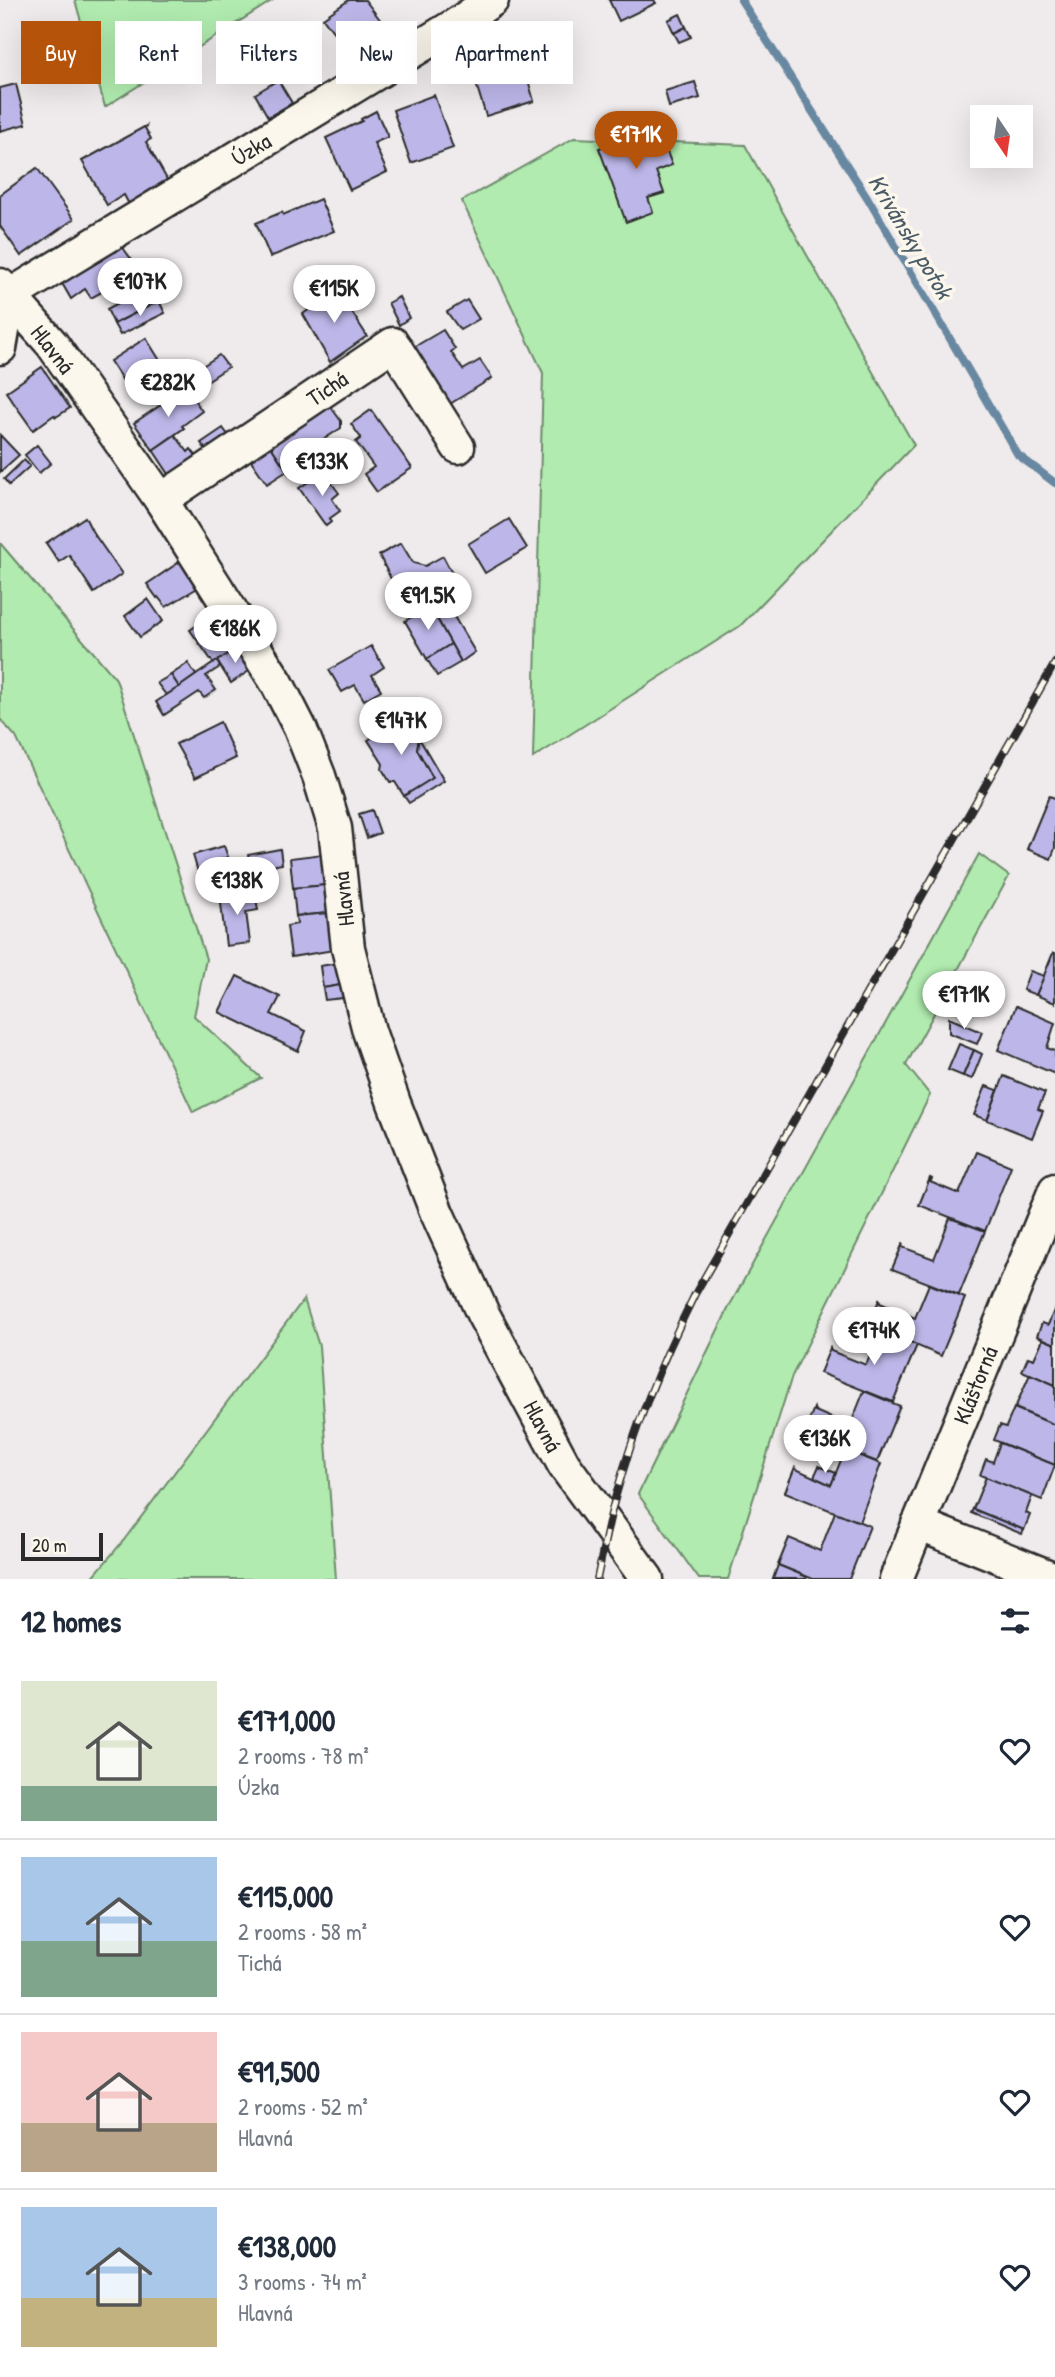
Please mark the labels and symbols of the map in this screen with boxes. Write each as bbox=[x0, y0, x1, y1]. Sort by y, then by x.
north arrow bbox=[970, 105, 1032, 168]
pin: €171K bbox=[587, 111, 685, 171]
street label: Úzka bbox=[225, 125, 277, 173]
water label: Krivánsky potok bbox=[860, 168, 962, 306]
pin: €107K bbox=[91, 258, 189, 318]
pin: €115K bbox=[285, 266, 383, 325]
street label: Hlavná bbox=[24, 318, 82, 380]
pin: €282K bbox=[119, 360, 217, 419]
street label: Tichá bbox=[300, 363, 354, 413]
pin: €133K bbox=[273, 438, 371, 498]
pin: €91.5K bbox=[371, 572, 485, 632]
pin: €186K bbox=[186, 606, 284, 665]
pin: €147K bbox=[352, 698, 450, 757]
pin: €138K bbox=[188, 858, 286, 917]
street label: Hlavná bbox=[325, 870, 361, 928]
pin: €171K bbox=[915, 972, 1013, 1031]
pin: €174K bbox=[825, 1308, 923, 1367]
street label: Kláštorná bbox=[945, 1341, 1005, 1429]
street label: Hlavná bbox=[517, 1395, 569, 1457]
pin: €136K bbox=[776, 1416, 874, 1475]
scale bar bbox=[21, 1530, 103, 1562]

